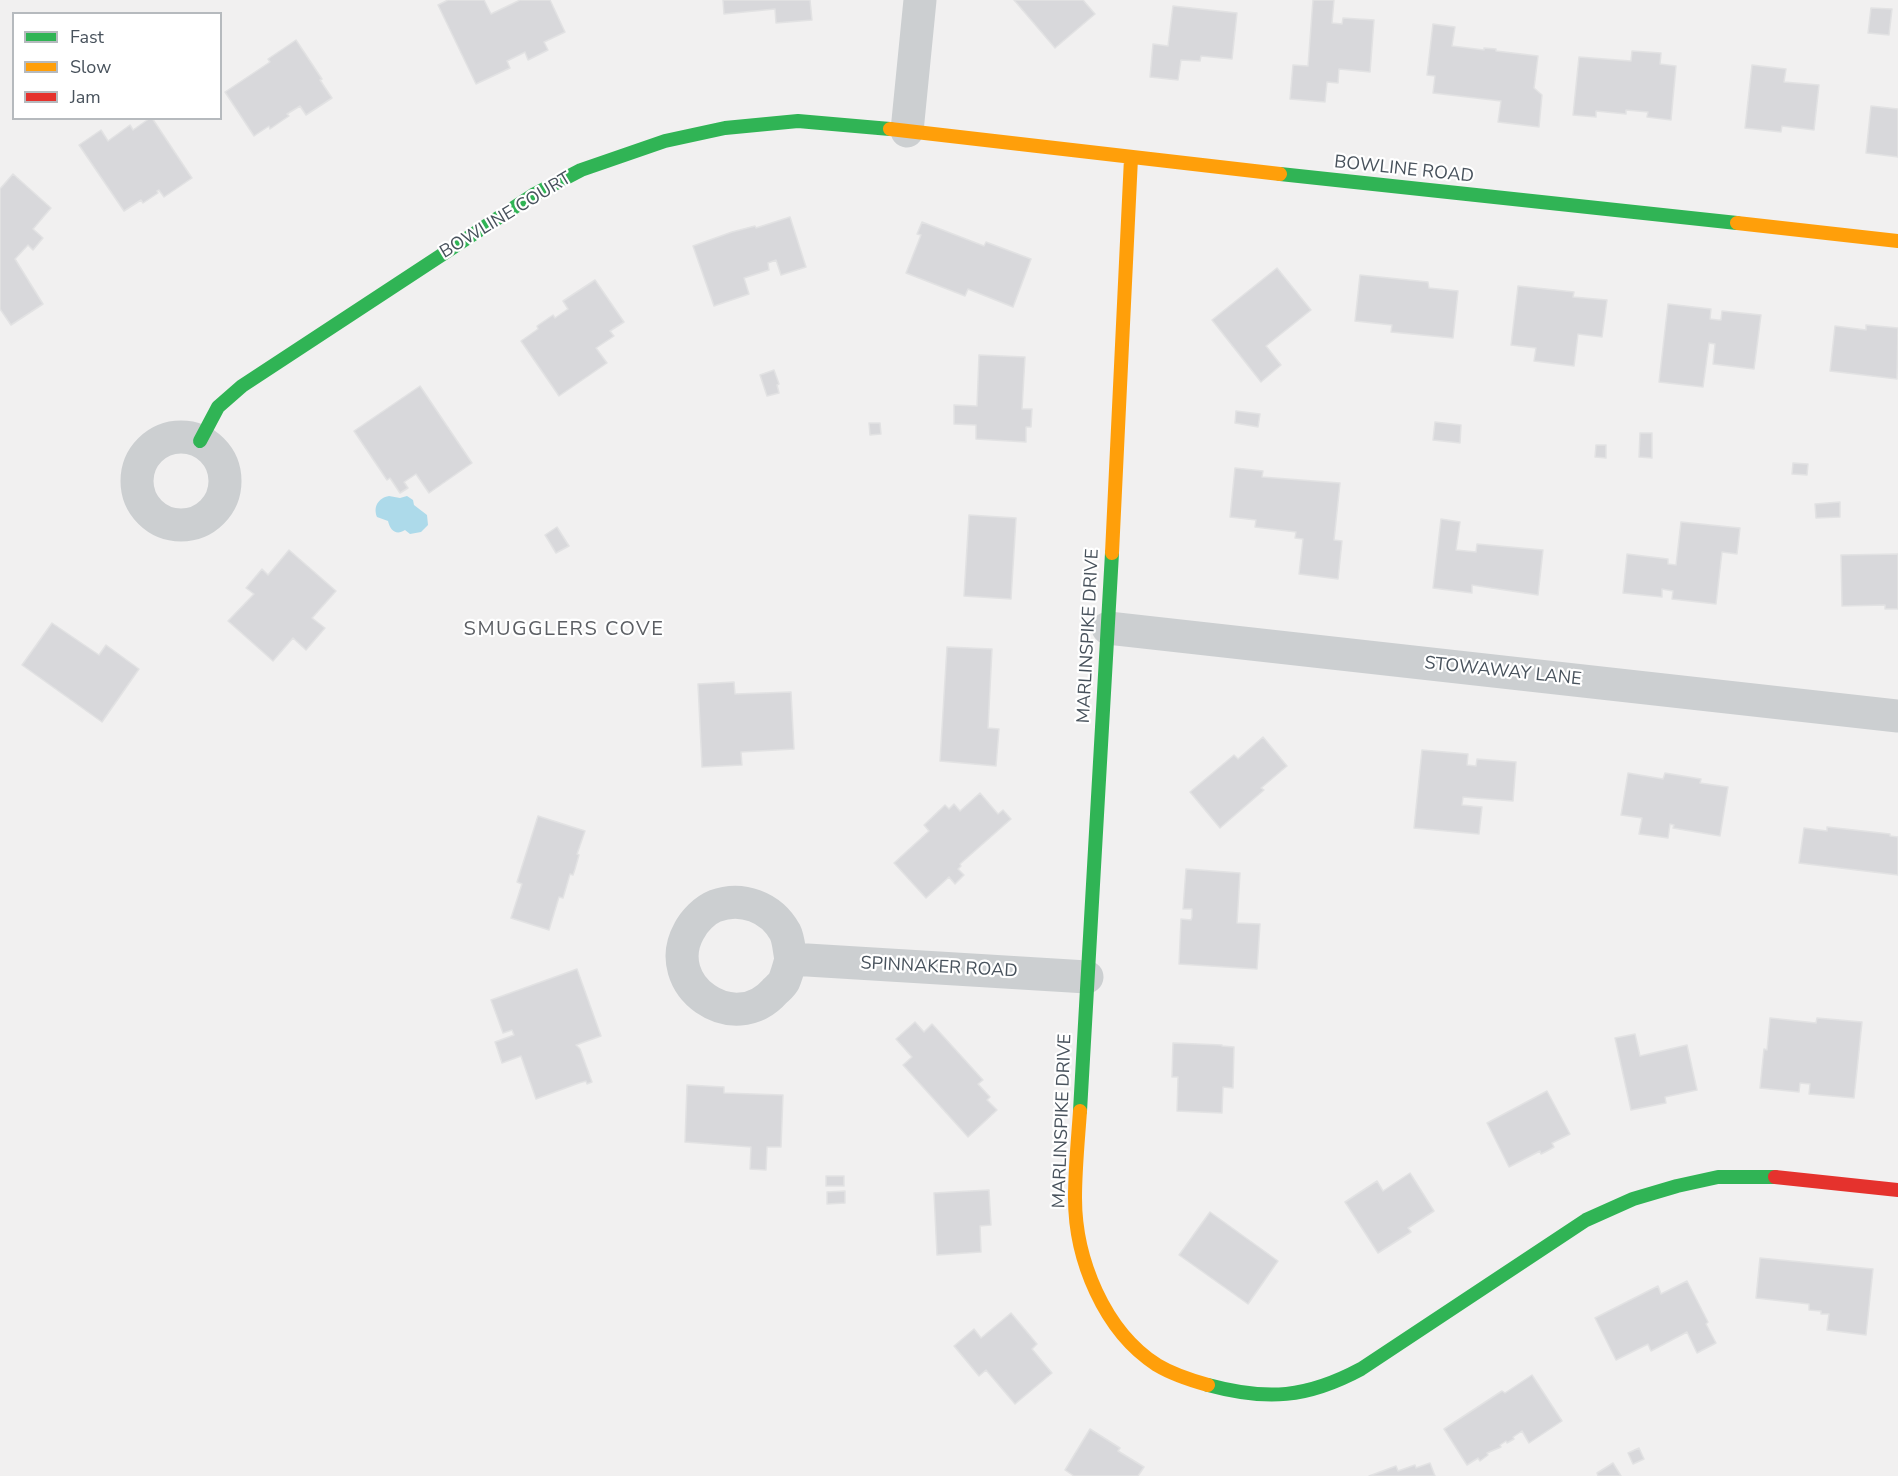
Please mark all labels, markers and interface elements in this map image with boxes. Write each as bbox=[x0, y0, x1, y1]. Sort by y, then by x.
legend bbox=[12, 12, 222, 120]
text: Fast bbox=[70, 25, 104, 49]
text: Slow bbox=[70, 55, 111, 79]
text: Jam bbox=[70, 85, 101, 109]
street label: BOWLINE ROAD bbox=[1333, 152, 1475, 188]
street label: BOWLINE COURT bbox=[436, 168, 576, 264]
street label: MARLINSPIKE DRIVE bbox=[1074, 548, 1104, 724]
district label: SMUGGLERS COVE bbox=[464, 618, 664, 642]
street label: STOWAWAY LANE bbox=[1423, 653, 1583, 691]
street label: SPINNAKER ROAD bbox=[860, 953, 1018, 983]
street label: MARLINSPIKE DRIVE bbox=[1049, 1033, 1077, 1209]

